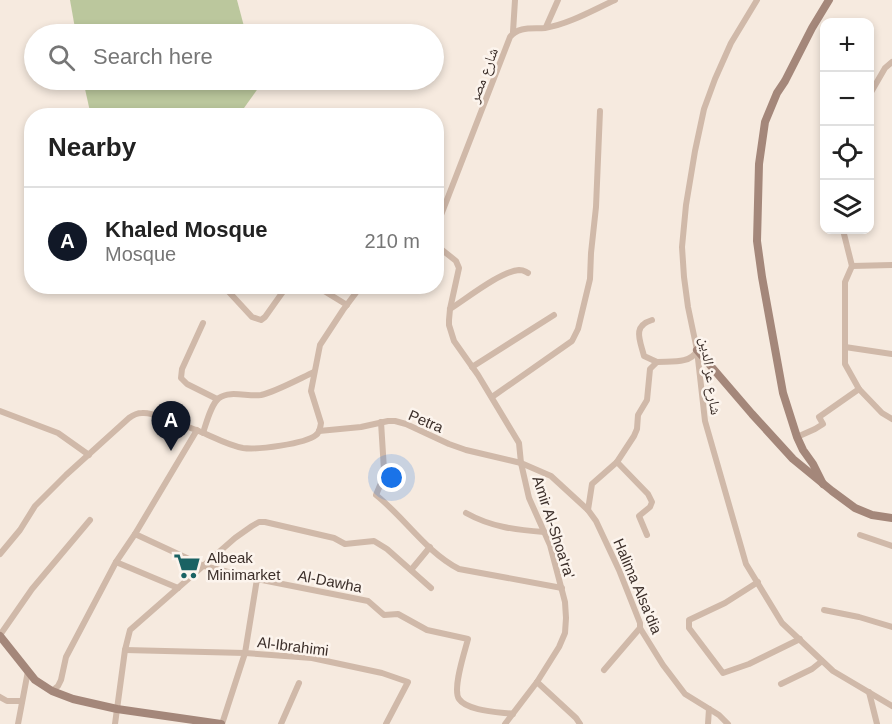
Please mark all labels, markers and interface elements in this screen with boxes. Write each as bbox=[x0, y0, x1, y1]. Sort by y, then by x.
map controls bbox=[820, 18, 874, 234]
button: + bbox=[820, 18, 874, 72]
search box bbox=[24, 24, 444, 90]
icon: search bbox=[45, 41, 78, 74]
text: Search here bbox=[93, 44, 213, 69]
street label: شارع مصر bbox=[464, 45, 503, 106]
button: − bbox=[820, 72, 874, 126]
button: locate bbox=[820, 126, 874, 180]
text: Nearby bbox=[48, 132, 136, 162]
button: layers bbox=[820, 180, 874, 234]
text: Khaled Mosque bbox=[105, 217, 268, 242]
text: A bbox=[60, 230, 75, 252]
text: 210 m bbox=[364, 230, 420, 252]
text: Mosque bbox=[105, 243, 176, 265]
street label: شارع عز الدين bbox=[695, 336, 725, 416]
pin: A bbox=[152, 402, 190, 451]
street label: Petra bbox=[406, 406, 446, 436]
your location bbox=[377, 463, 406, 492]
street label: Amir Al-Shoa'ra' bbox=[529, 474, 579, 580]
street label: Halima Alsa'dia bbox=[610, 536, 666, 637]
place label: Albeak Minimarket bbox=[207, 549, 281, 583]
supermarket icon: Albeak Minimarket bbox=[172, 551, 202, 581]
street label: Al-Dawha bbox=[296, 566, 364, 596]
street label: Al-Ibrahimi bbox=[256, 633, 330, 659]

